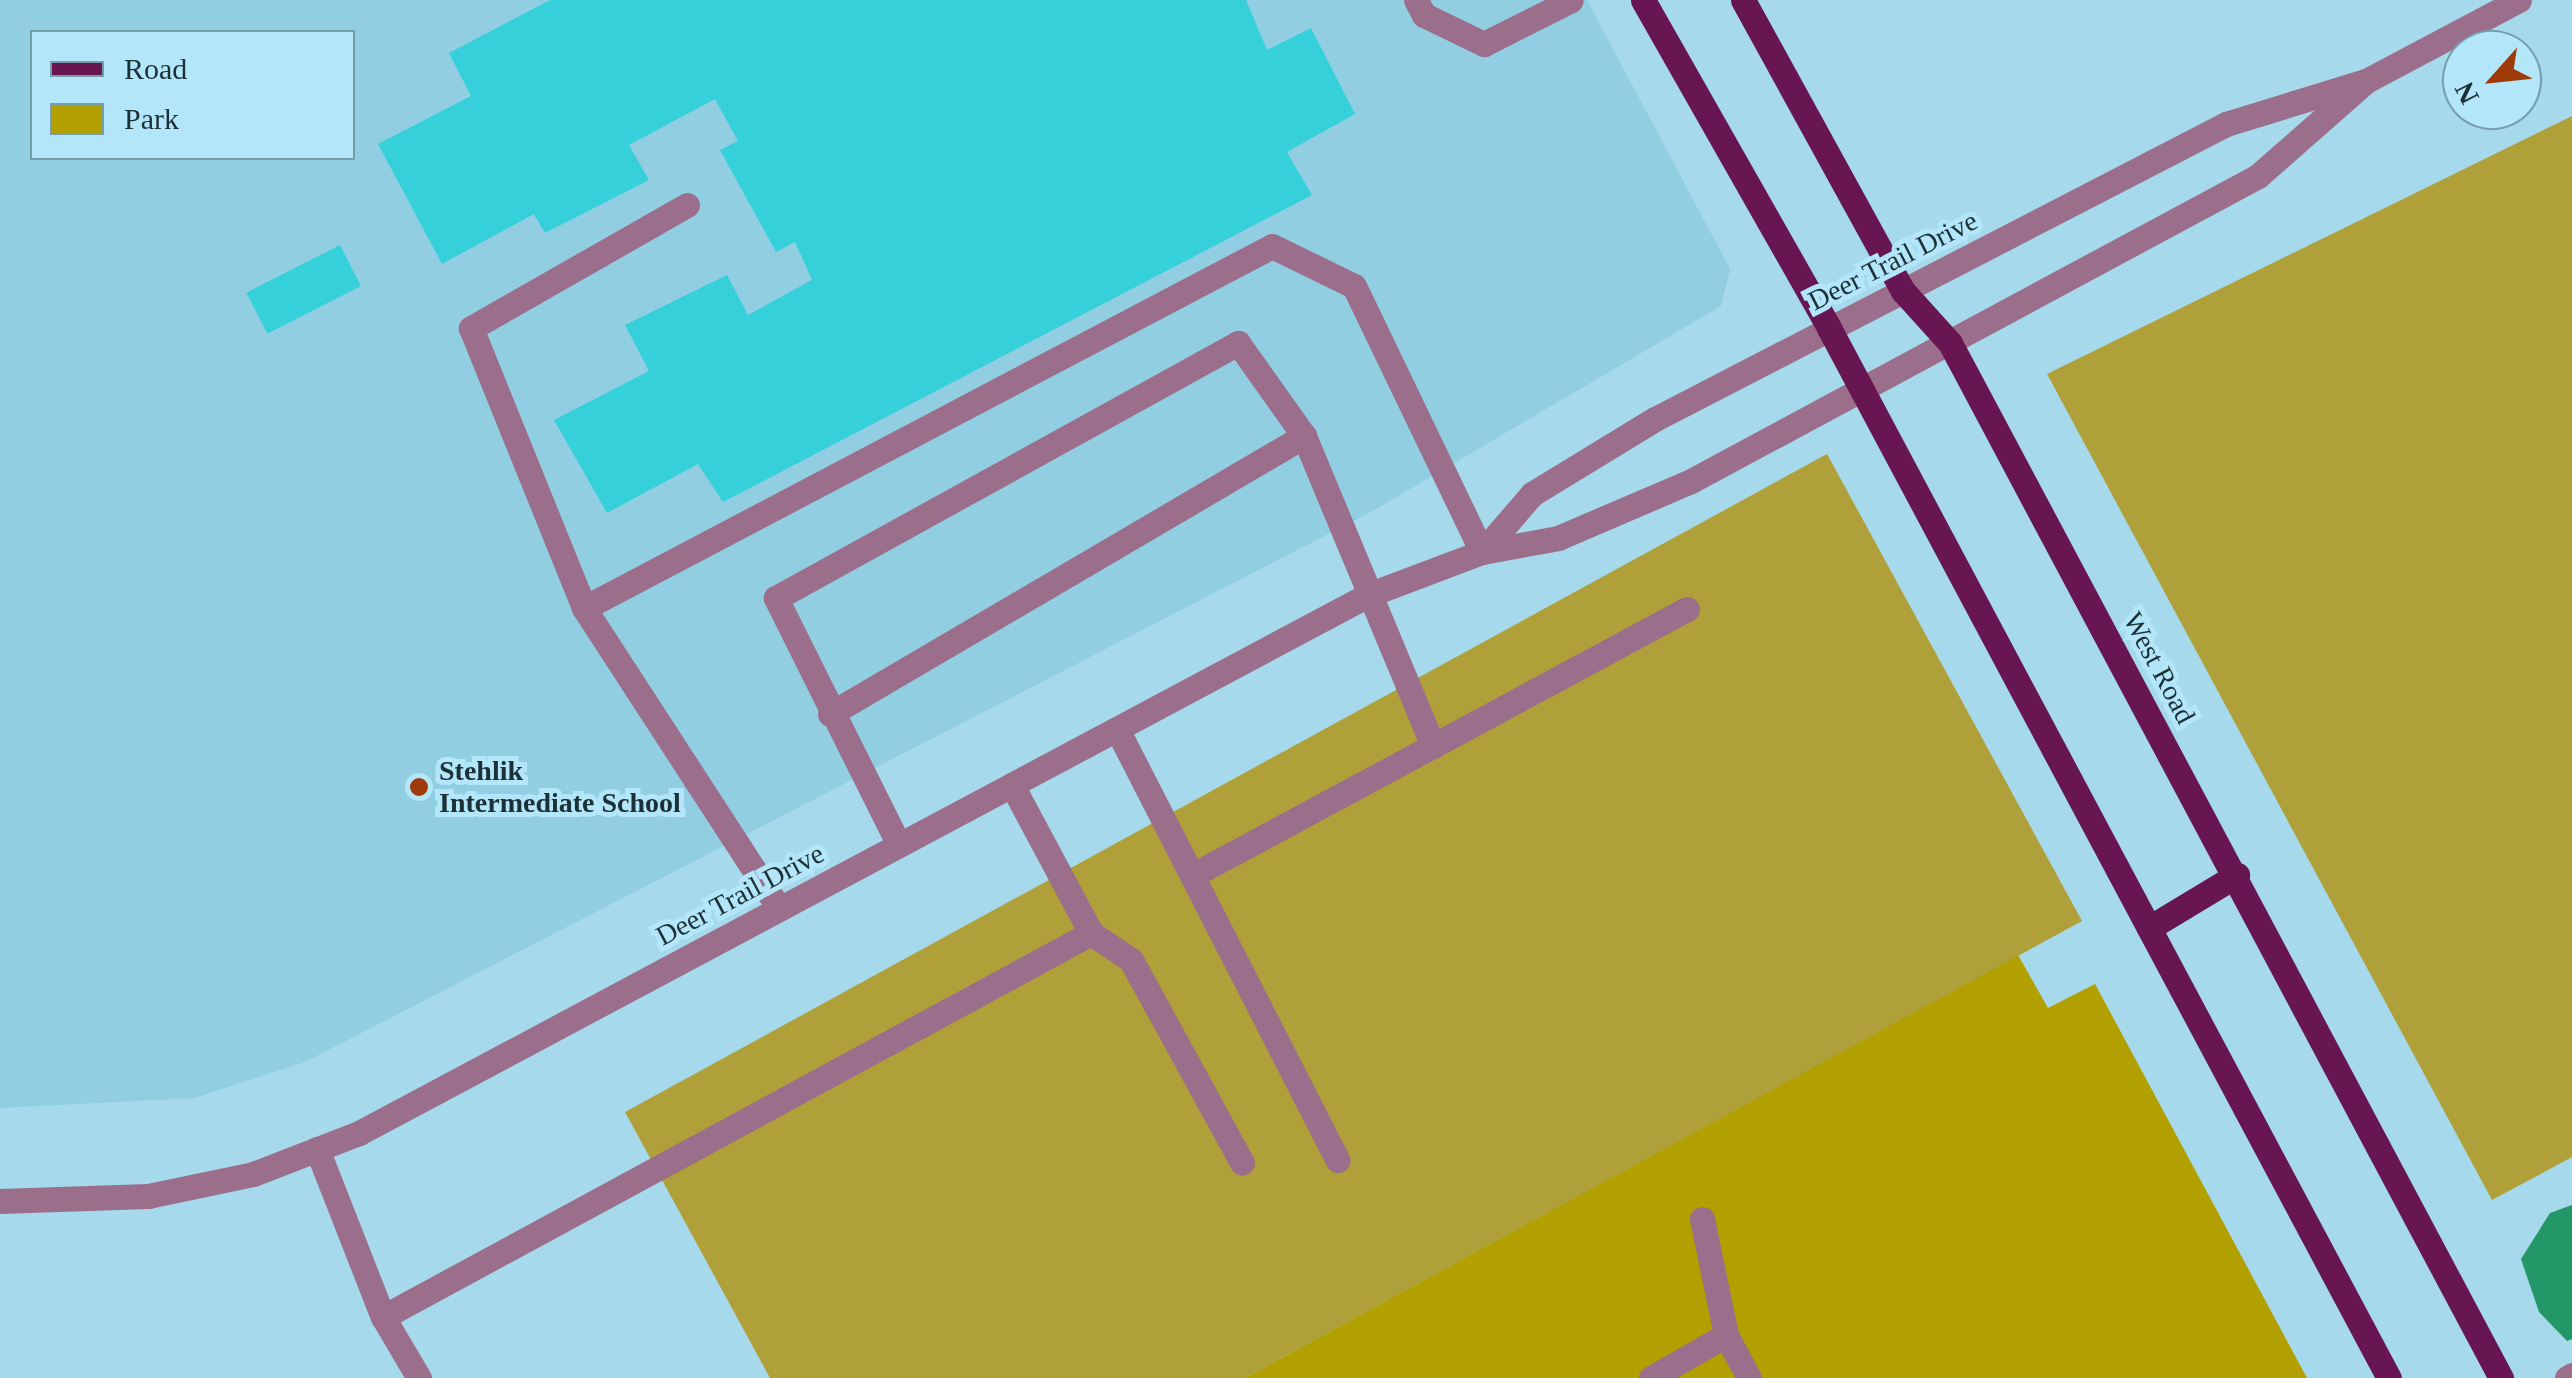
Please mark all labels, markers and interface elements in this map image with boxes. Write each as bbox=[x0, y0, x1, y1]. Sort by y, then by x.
legend bbox=[30, 30, 355, 160]
north arrow bbox=[2442, 30, 2542, 130]
text: Road bbox=[124, 52, 187, 85]
text: N bbox=[2448, 77, 2485, 109]
text: Park bbox=[124, 102, 179, 135]
street label: Deer Trail Drive bbox=[1803, 204, 1983, 318]
street label: West Road bbox=[2116, 607, 2202, 729]
place label: Stehlik Intermediate School bbox=[439, 754, 681, 820]
marker: Stehlik Intermediate School bbox=[408, 776, 430, 798]
street label: Deer Trail Drive bbox=[650, 837, 830, 953]

